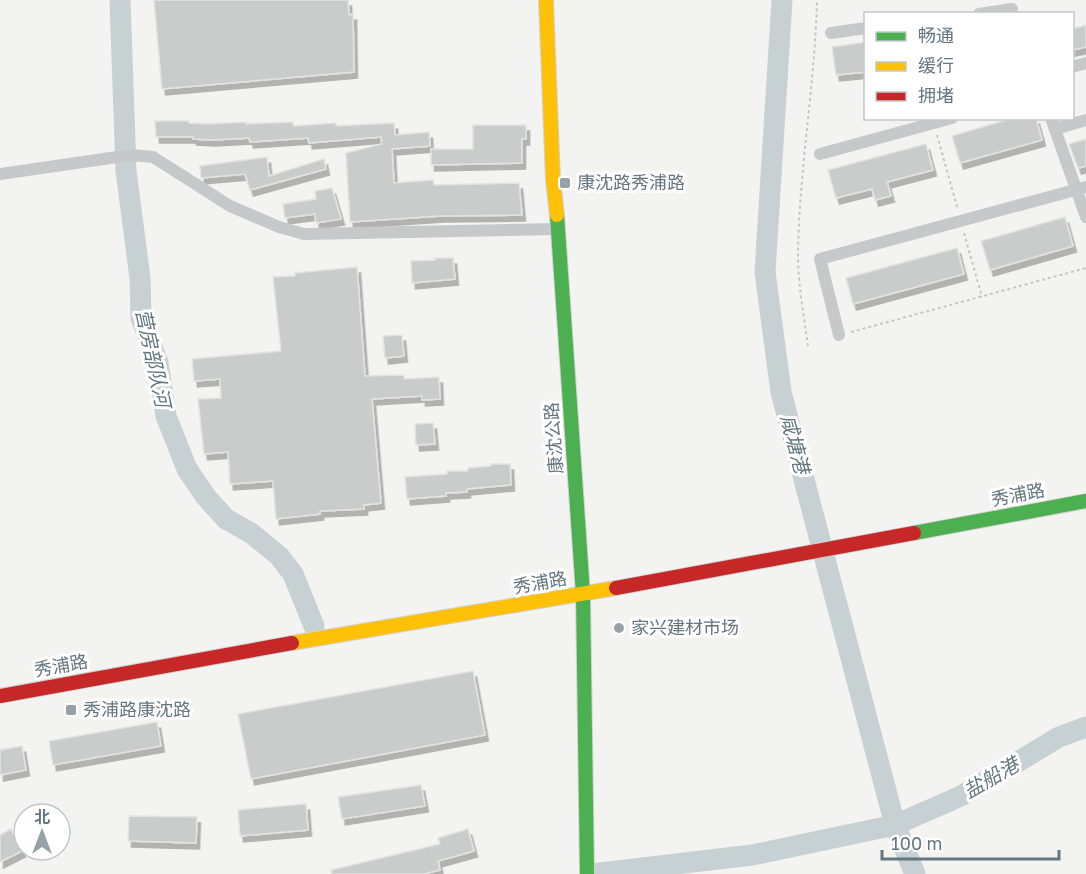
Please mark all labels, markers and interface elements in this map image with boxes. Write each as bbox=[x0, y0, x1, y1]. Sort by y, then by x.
legend bbox=[864, 12, 1074, 120]
text: 畅通 bbox=[918, 24, 954, 46]
text: 缓行 bbox=[918, 54, 954, 76]
text: 拥堵 bbox=[918, 84, 954, 106]
place label: 康沈路秀浦路 bbox=[577, 171, 685, 193]
marker: 康沈路秀浦路 bbox=[558, 176, 572, 190]
water label: 营房部队河 bbox=[132, 306, 177, 413]
street label: 康沈公路 bbox=[540, 401, 566, 475]
water label: 咸塘港 bbox=[777, 412, 816, 479]
street label: 秀浦路 bbox=[989, 478, 1046, 510]
street label: 秀浦路 bbox=[511, 566, 568, 598]
place label: 家兴建材市场 bbox=[631, 616, 739, 638]
marker: 家兴建材市场 bbox=[612, 621, 626, 635]
street label: 秀浦路 bbox=[32, 649, 89, 681]
place label: 秀浦路康沈路 bbox=[83, 698, 191, 720]
marker: 秀浦路康沈路 bbox=[64, 703, 78, 717]
water label: 盐船港 bbox=[959, 750, 1025, 803]
north arrow bbox=[12, 802, 72, 862]
text: 北 bbox=[34, 807, 50, 827]
scale bar bbox=[882, 823, 1059, 861]
text: 100 m bbox=[891, 832, 942, 854]

